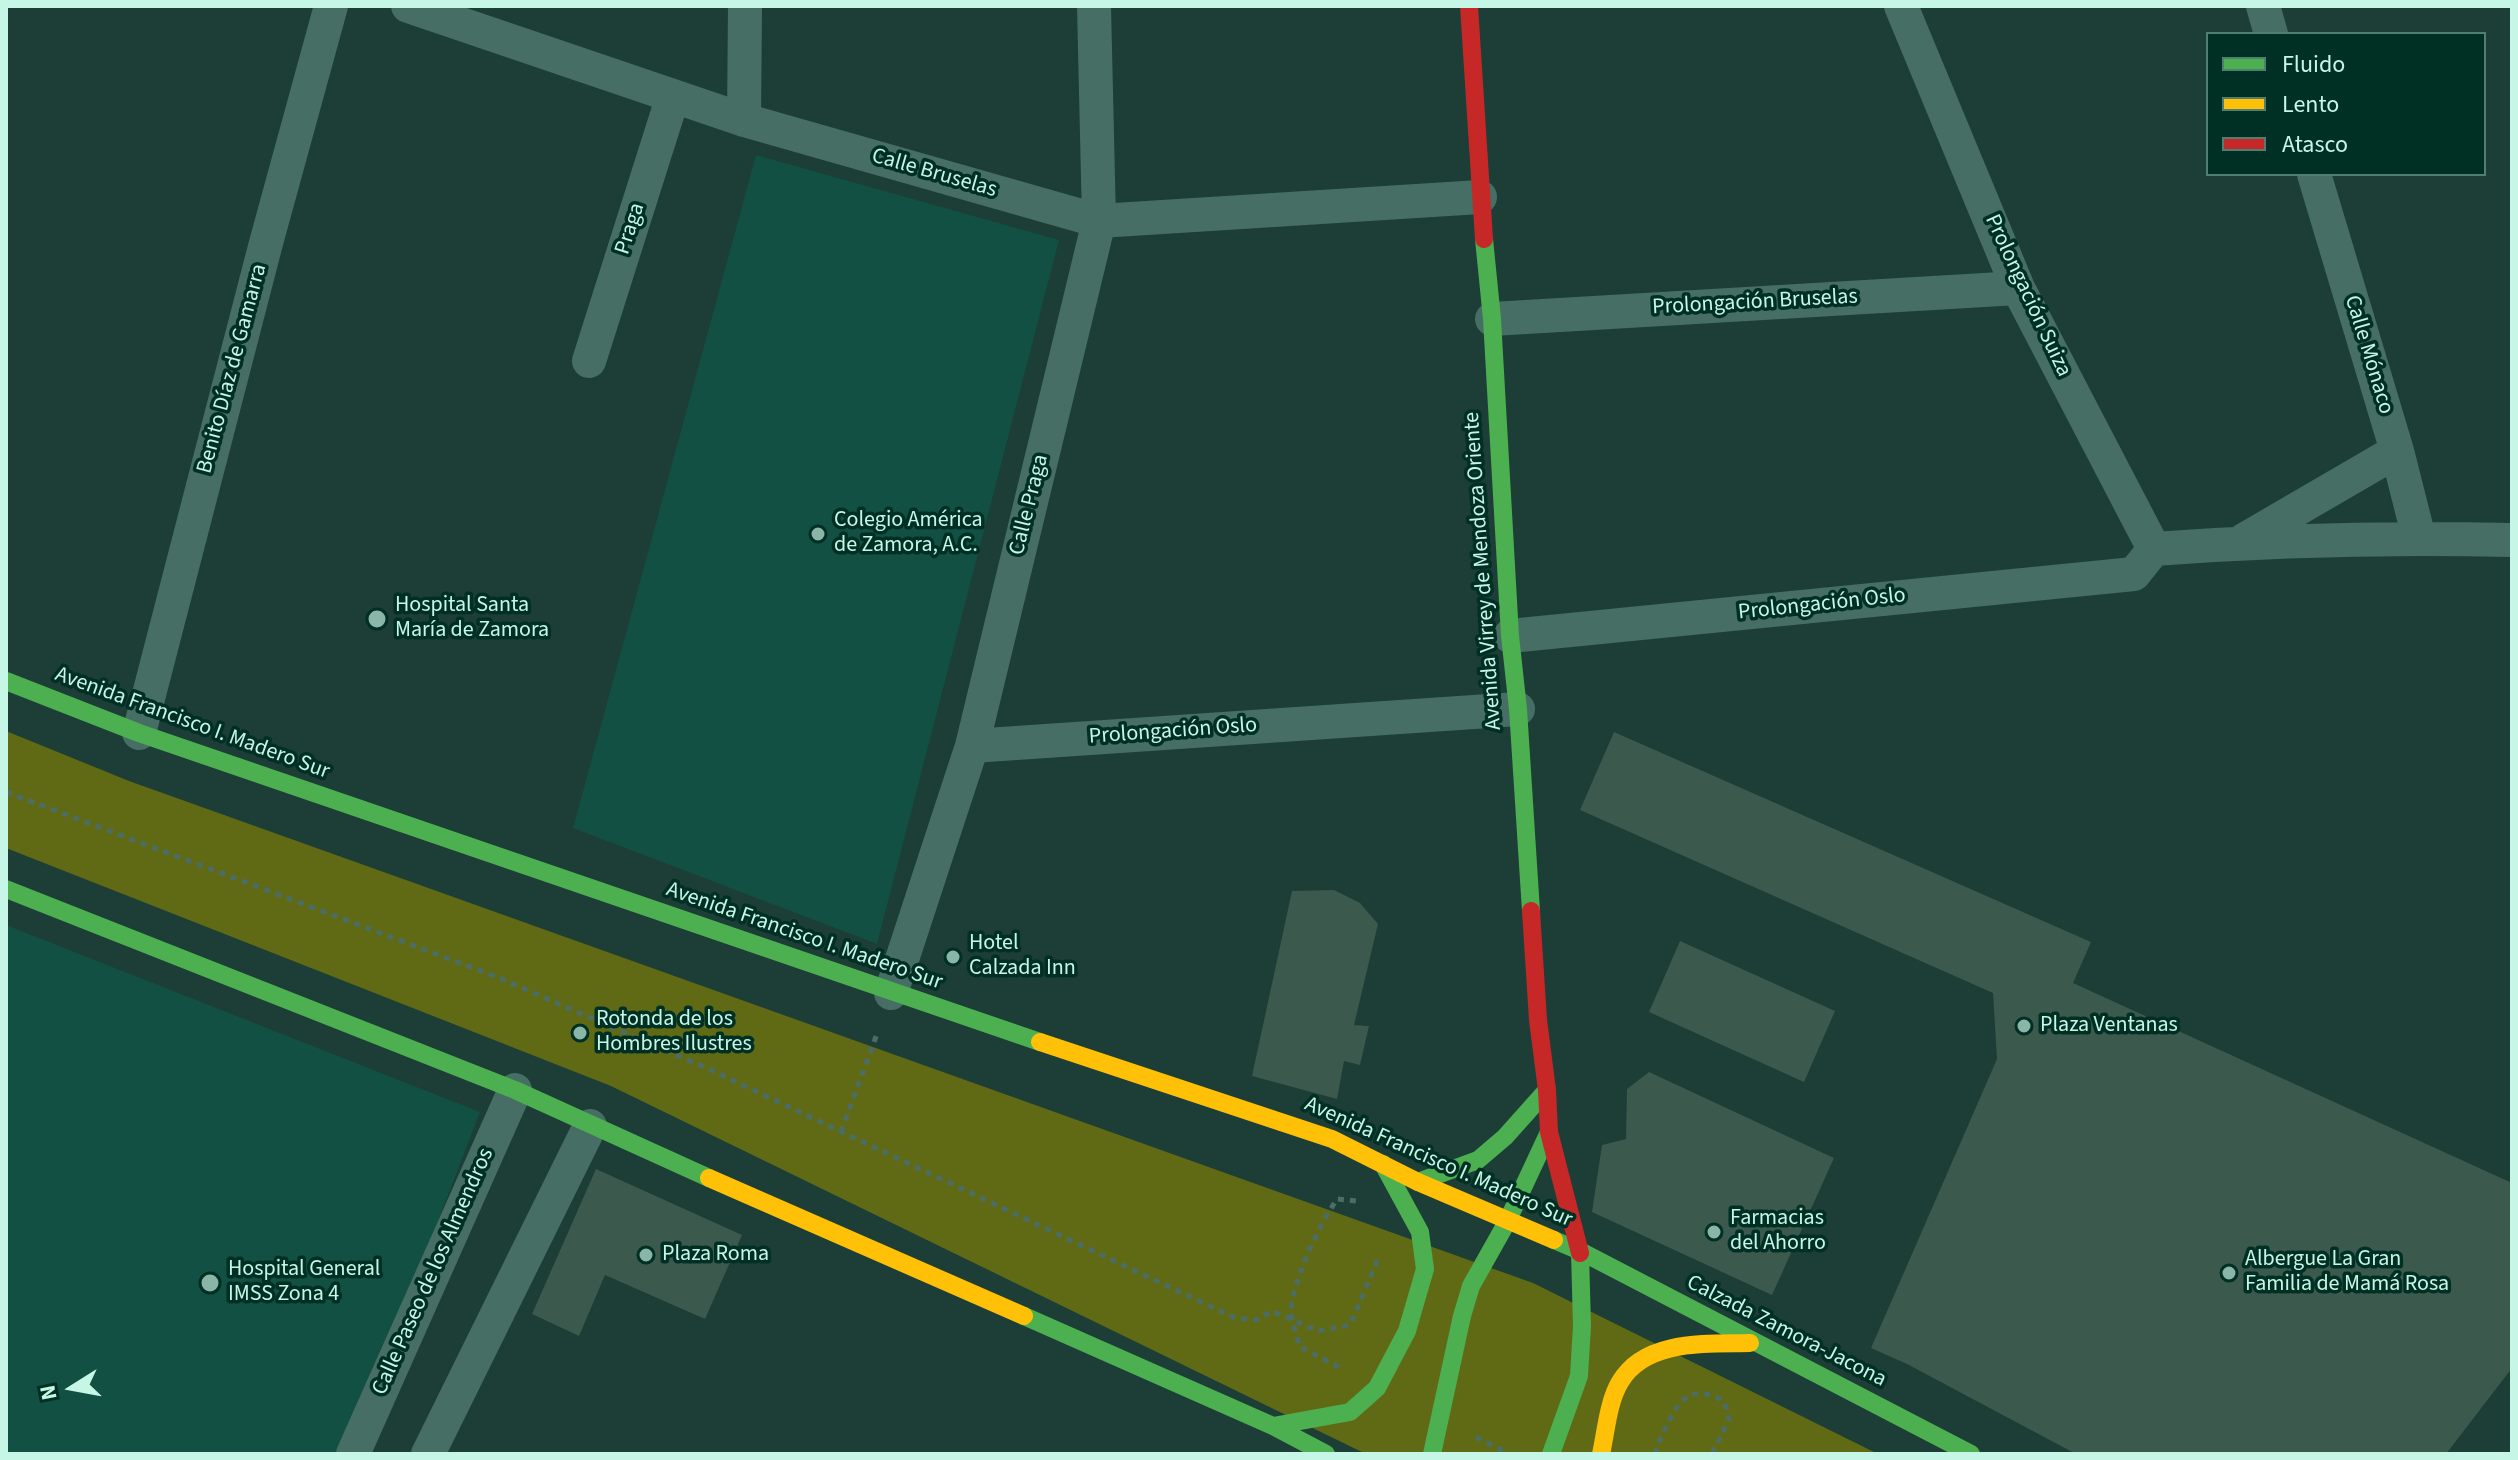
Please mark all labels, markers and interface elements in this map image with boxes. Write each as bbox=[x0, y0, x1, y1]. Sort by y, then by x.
legend bbox=[2206, 32, 2486, 176]
text: Fluido bbox=[2282, 47, 2345, 82]
text: Lento bbox=[2282, 87, 2339, 122]
text: Atasco bbox=[2282, 127, 2348, 162]
street label: Calle Bruselas bbox=[868, 144, 1000, 204]
street label: Praga bbox=[610, 200, 652, 258]
street label: Prolongación Suiza bbox=[1978, 211, 2076, 381]
street label: Benito Díaz de Gamarra bbox=[192, 261, 274, 477]
street label: Prolongación Bruselas bbox=[1652, 284, 1858, 322]
street label: Calle Mónaco bbox=[2337, 292, 2399, 418]
street label: Avenida Virrey de Mendoza Oriente bbox=[1460, 411, 1508, 731]
street label: Calle Praga bbox=[1005, 452, 1055, 558]
place label: Colegio América de Zamora, A.C. bbox=[834, 508, 983, 560]
marker: Colegio América de Zamora, A.C. bbox=[809, 525, 827, 543]
street label: Prolongación Oslo bbox=[1737, 583, 1907, 627]
place label: Hospital Santa María de Zamora bbox=[395, 593, 549, 644]
marker: Hospital Santa María de Zamora bbox=[366, 608, 388, 630]
street label: Avenida Francisco I. Madero Sur bbox=[51, 662, 333, 786]
street label: Prolongación Oslo bbox=[1088, 713, 1258, 751]
street label: Avenida Francisco I. Madero Sur bbox=[663, 877, 945, 997]
place label: Hotel Calzada Inn bbox=[969, 931, 1076, 982]
marker: Hotel Calzada Inn bbox=[944, 948, 962, 966]
place label: Rotonda de los Hombres Ilustres bbox=[596, 1007, 752, 1058]
place label: Plaza Ventanas bbox=[2040, 1013, 2178, 1039]
marker: Plaza Ventanas bbox=[2015, 1017, 2033, 1035]
marker: Rotonda de los Hombres Ilustres bbox=[571, 1024, 589, 1042]
street label: Avenida Francisco I. Madero Sur bbox=[1300, 1092, 1576, 1234]
street label: Calle Paseo de los Almendros bbox=[368, 1145, 500, 1399]
place label: Farmacias del Ahorro bbox=[1730, 1206, 1826, 1258]
marker: Farmacias del Ahorro bbox=[1705, 1223, 1723, 1241]
place label: Plaza Roma bbox=[662, 1242, 769, 1268]
marker: Plaza Roma bbox=[637, 1246, 655, 1264]
place label: Albergue La Gran Familia de Mamá Rosa bbox=[2245, 1247, 2449, 1298]
place label: Hospital General IMSS Zona 4 bbox=[228, 1257, 380, 1308]
marker: Albergue La Gran Familia de Mamá Rosa bbox=[2220, 1264, 2238, 1282]
street label: Calzada Zamora-Jacona bbox=[1682, 1270, 1890, 1394]
marker: Hospital General IMSS Zona 4 bbox=[199, 1272, 221, 1294]
north arrow bbox=[32, 1348, 112, 1428]
text: N bbox=[31, 1382, 66, 1403]

